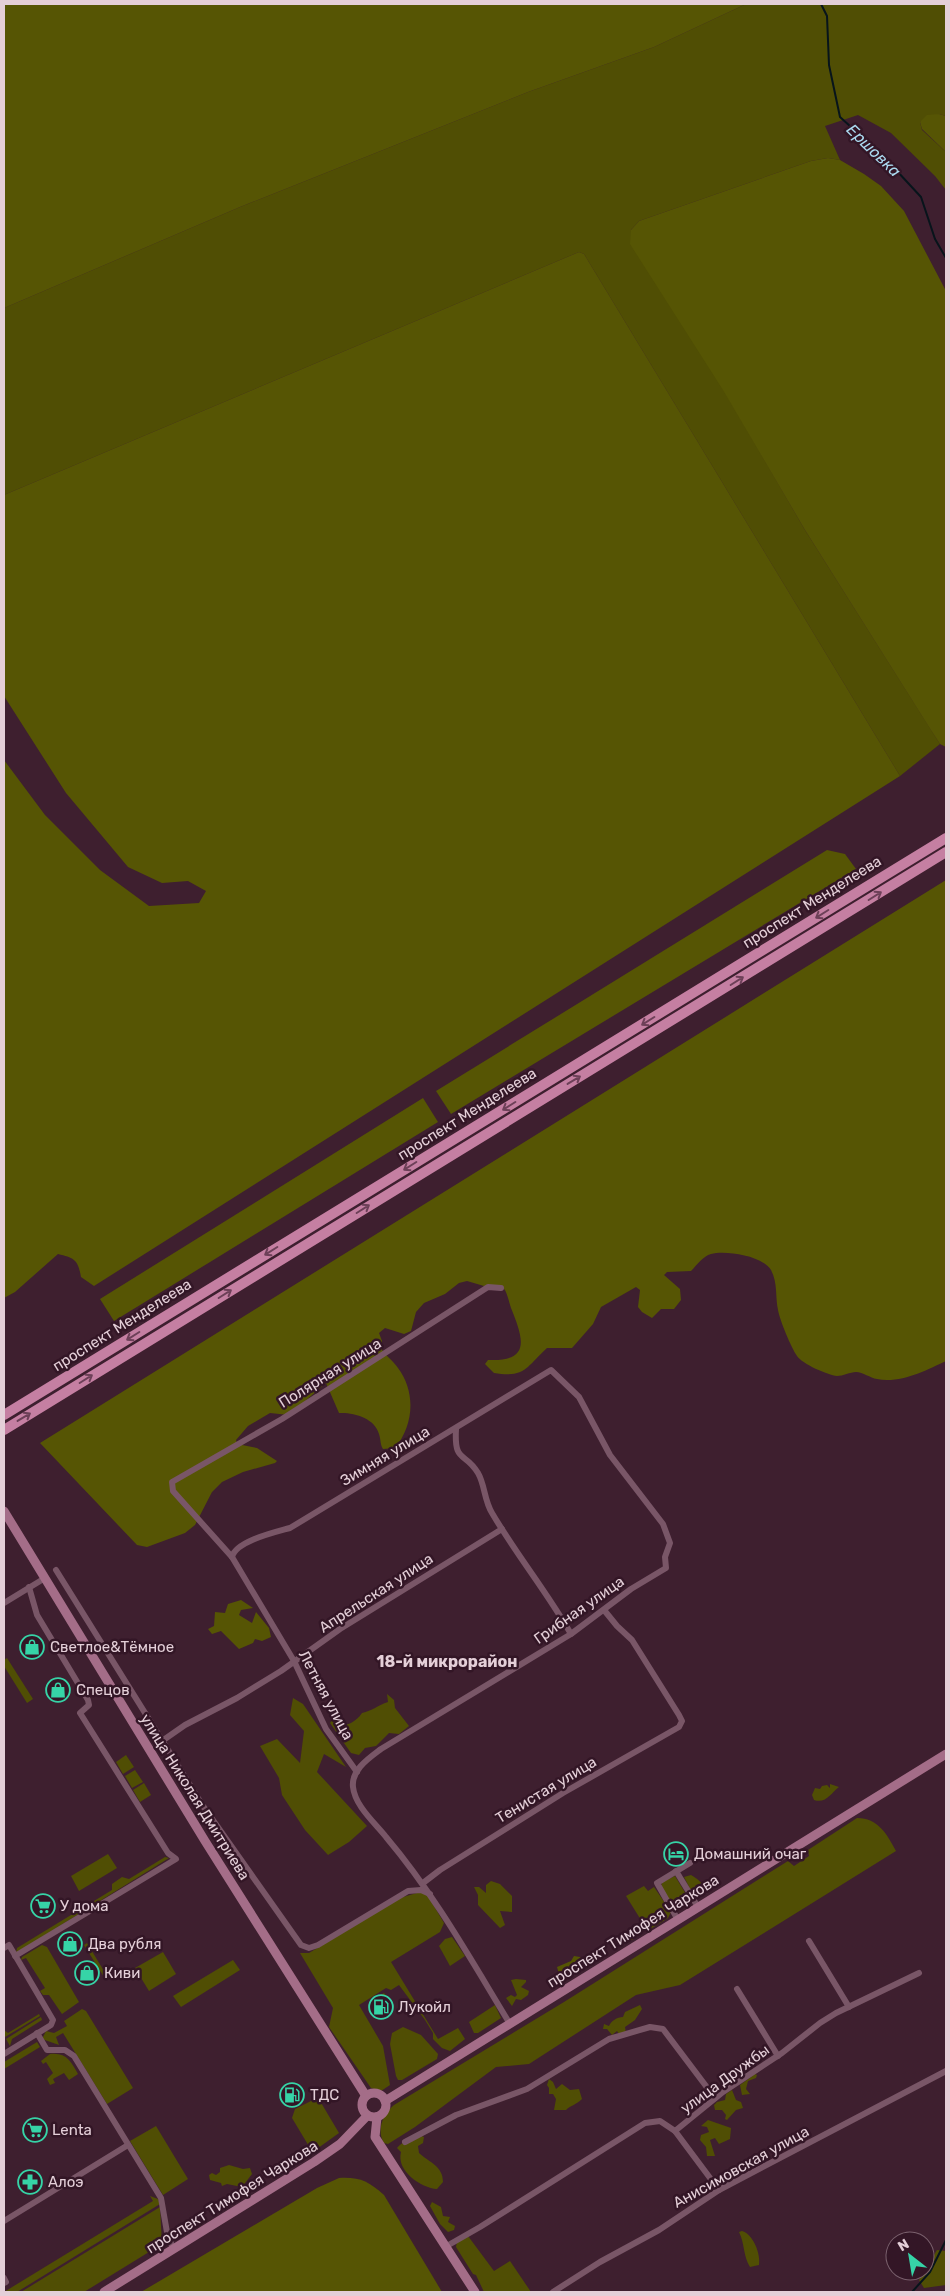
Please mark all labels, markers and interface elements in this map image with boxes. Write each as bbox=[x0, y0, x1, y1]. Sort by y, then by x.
water label: Ершовка bbox=[843, 120, 905, 181]
street label: проспект Менделеева bbox=[739, 852, 885, 952]
one-way arrow bbox=[868, 890, 882, 900]
one-way arrow bbox=[815, 910, 829, 920]
one-way arrow bbox=[729, 975, 743, 985]
one-way arrow bbox=[641, 1016, 655, 1026]
street label: проспект Менделеева bbox=[394, 1064, 540, 1164]
one-way arrow bbox=[567, 1075, 581, 1085]
one-way arrow bbox=[503, 1101, 517, 1111]
one-way arrow bbox=[403, 1161, 417, 1172]
one-way arrow bbox=[356, 1204, 370, 1214]
one-way arrow bbox=[265, 1247, 279, 1257]
street label: проспект Менделеева bbox=[49, 1275, 195, 1375]
one-way arrow bbox=[217, 1289, 231, 1299]
one-way arrow bbox=[126, 1332, 140, 1342]
street label: Полярная улица bbox=[275, 1334, 385, 1412]
one-way arrow bbox=[79, 1374, 93, 1384]
one-way arrow bbox=[17, 1412, 31, 1422]
street label: Зимняя улица bbox=[337, 1422, 433, 1490]
street label: Апрельская улица bbox=[316, 1550, 436, 1636]
street label: Грибная улица bbox=[531, 1572, 627, 1648]
shop icon: Светлое&Тёмное bbox=[19, 1634, 45, 1660]
place label: Светлое&Тёмное bbox=[50, 1638, 174, 1656]
street label: Летняя улица bbox=[295, 1647, 357, 1743]
district label: 18-й микрорайон bbox=[376, 1652, 518, 1671]
shop icon: Спецов bbox=[45, 1677, 71, 1703]
place label: Спецов bbox=[76, 1681, 130, 1699]
street label: улица Николая Дмитриева bbox=[136, 1711, 254, 1883]
street label: Тенистая улица bbox=[492, 1753, 600, 1827]
hotel icon: Домашний очаг bbox=[663, 1841, 689, 1867]
place label: Домашний очаг bbox=[694, 1845, 807, 1863]
street label: проспект Тимофея Чаркова bbox=[544, 1871, 722, 1991]
supermarket icon: У дома bbox=[30, 1893, 56, 1919]
place label: У дома bbox=[60, 1897, 109, 1915]
shop icon: Два рубля bbox=[57, 1931, 83, 1957]
place label: Два рубля bbox=[88, 1935, 161, 1953]
shop icon: Киви bbox=[74, 1960, 100, 1986]
place label: Киви bbox=[104, 1964, 140, 1982]
fuel station icon: Лукойл bbox=[368, 1994, 394, 2020]
place label: Лукойл bbox=[398, 1998, 451, 2016]
street label: улица Дружбы bbox=[677, 2041, 773, 2117]
fuel station icon: ТДС bbox=[279, 2082, 305, 2108]
place label: ТДС bbox=[310, 2086, 339, 2104]
supermarket icon: Lenta bbox=[22, 2117, 48, 2143]
place label: Lenta bbox=[52, 2121, 92, 2139]
street label: Анисимовская улица bbox=[670, 2122, 812, 2212]
street label: проспект Тимофея Чаркова bbox=[143, 2137, 321, 2257]
pharmacy icon: Алоэ bbox=[17, 2169, 43, 2195]
place label: Алоэ bbox=[48, 2173, 84, 2191]
north arrow bbox=[885, 2231, 935, 2281]
text: N bbox=[895, 2235, 912, 2255]

